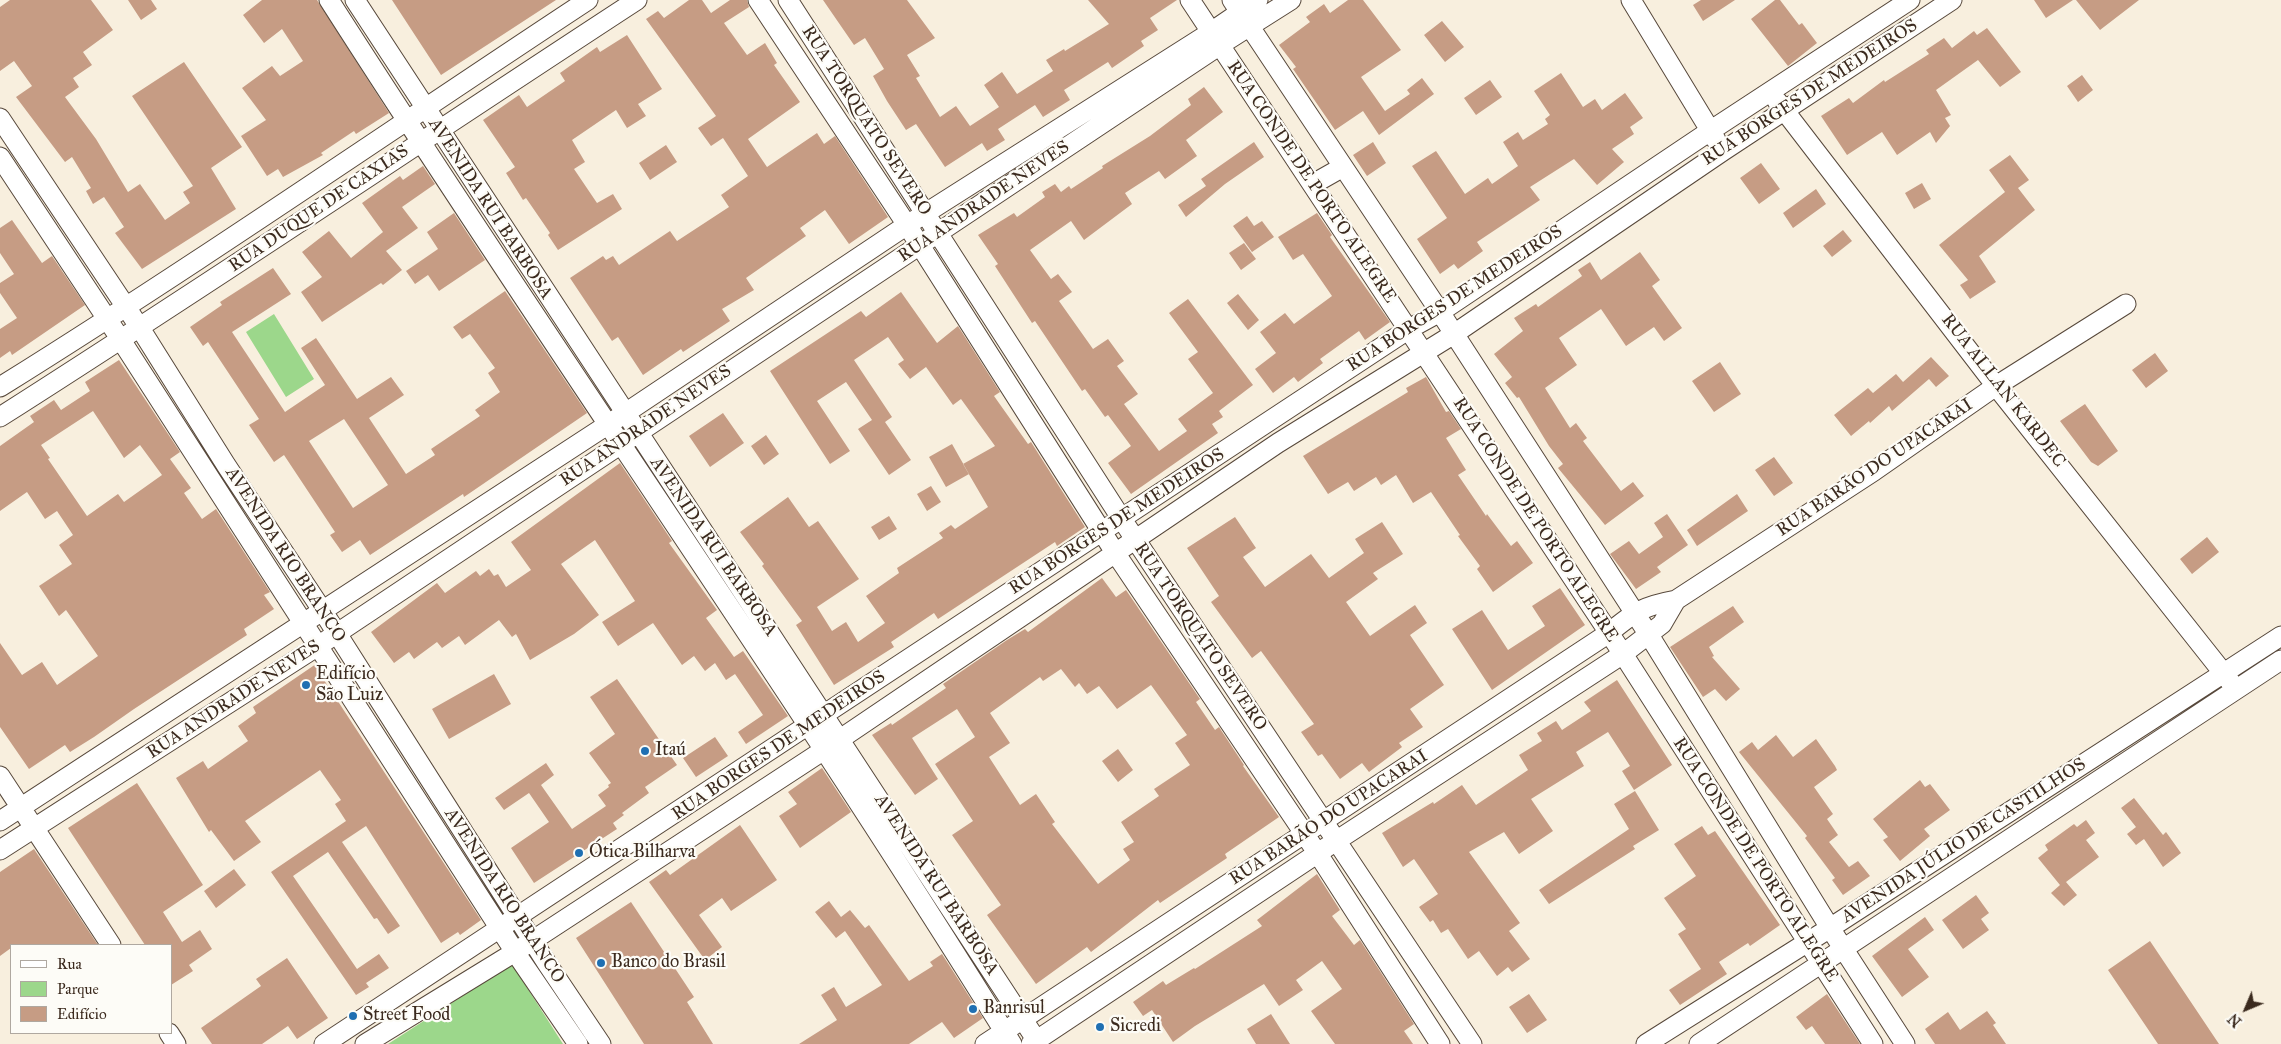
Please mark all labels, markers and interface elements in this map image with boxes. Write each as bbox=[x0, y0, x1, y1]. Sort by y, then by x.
street label: RUA BORGES DE MEDEIROS bbox=[1698, 15, 1922, 171]
street label: RUA TORQUATO SEVERO bbox=[796, 22, 936, 220]
street label: RUA CONDE DE PORTO ALEGRE bbox=[1222, 57, 1400, 307]
street label: AVENIDA RUI BARBOSA bbox=[423, 114, 557, 304]
street label: RUA ANDRADE NEVES bbox=[894, 136, 1074, 268]
street label: RUA DUQUE DE CAXIAS bbox=[225, 141, 413, 277]
street label: RUA BORGES DE MEDEIROS bbox=[1343, 221, 1567, 377]
street label: RUA ALLAN KARDEC bbox=[1936, 310, 2070, 472]
street label: RUA ANDRADE NEVES bbox=[556, 360, 736, 492]
street label: RUA CONDE DE PORTO ALEGRE bbox=[1448, 394, 1622, 646]
street label: RUA BARÃO DO UPACARAI bbox=[1773, 394, 1977, 542]
street label: RUA BORGES DE MEDEIROS bbox=[1005, 444, 1229, 600]
street label: AVENIDA RUI BARBOSA bbox=[645, 453, 781, 641]
street label: AVENIDA RIO BRANCO bbox=[220, 463, 350, 647]
street label: RUA TORQUATO SEVERO bbox=[1129, 539, 1271, 735]
street label: RUA ANDRADE NEVES bbox=[143, 636, 325, 764]
place label: Edifício São Luiz bbox=[316, 664, 383, 706]
street label: RUA BORGES DE MEDEIROS bbox=[668, 666, 890, 826]
marker: Edifício São Luiz bbox=[300, 679, 312, 691]
street label: RUA CONDE DE PORTO ALEGRE bbox=[1668, 734, 1842, 986]
place label: Itaú bbox=[655, 740, 686, 762]
marker: Itaú bbox=[639, 745, 651, 757]
street label: RUA BARÃO DO UPACARAI bbox=[1226, 746, 1432, 890]
street label: AVENIDA JÚLIO DE CASTILHOS bbox=[1838, 754, 2090, 928]
street label: AVENIDA RUI BARBOSA bbox=[869, 790, 1003, 980]
street label: AVENIDA RIO BRANCO bbox=[439, 804, 569, 988]
place label: Ótica Bilharva bbox=[589, 842, 695, 864]
marker: Ótica Bilharva bbox=[573, 847, 585, 859]
legend bbox=[10, 944, 172, 1034]
place label: Banco do Brasil bbox=[611, 952, 726, 974]
text: Rua bbox=[57, 955, 82, 973]
marker: Banco do Brasil bbox=[595, 957, 607, 969]
text: Parque bbox=[57, 980, 99, 998]
north arrow bbox=[2221, 984, 2271, 1034]
place label: Banrisul bbox=[983, 998, 1045, 1020]
marker: Banrisul bbox=[967, 1003, 979, 1015]
text: Edifício bbox=[57, 1005, 107, 1023]
place label: Street Food bbox=[363, 1005, 450, 1027]
marker: Street Food bbox=[347, 1010, 359, 1022]
text: N bbox=[2225, 1010, 2245, 1030]
place label: Sicredi bbox=[1110, 1016, 1161, 1038]
marker: Sicredi bbox=[1094, 1021, 1106, 1033]

